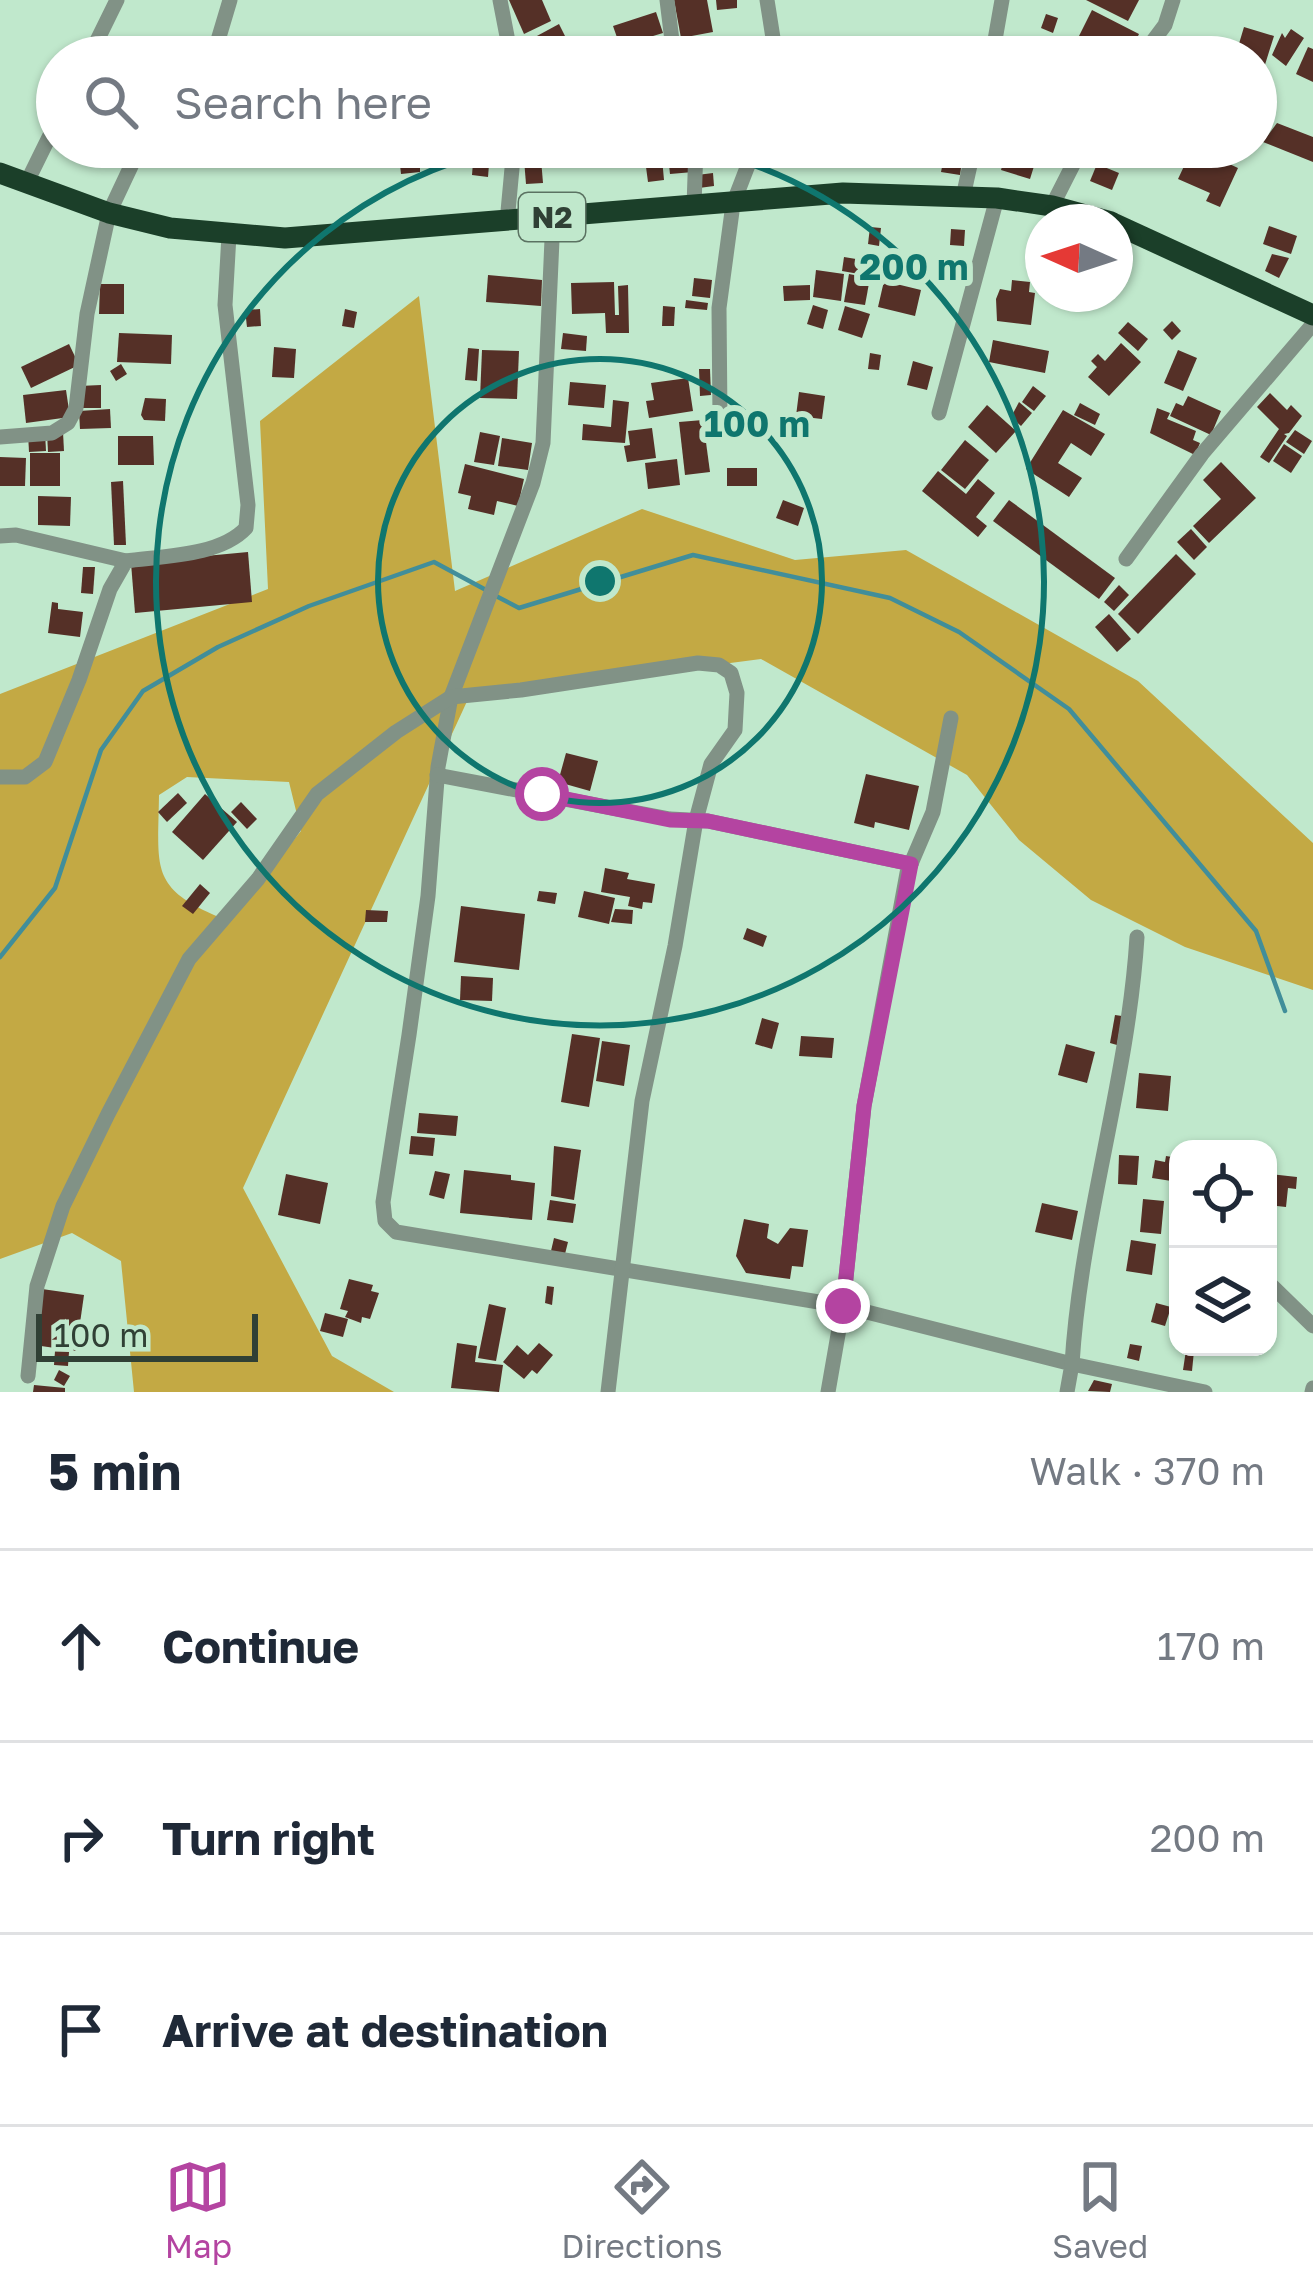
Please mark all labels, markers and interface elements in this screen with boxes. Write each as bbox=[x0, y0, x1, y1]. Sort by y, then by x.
search box bbox=[36, 36, 1277, 168]
icon: search bbox=[78, 69, 144, 135]
text: Search here bbox=[174, 75, 432, 129]
road number: N2 bbox=[519, 193, 585, 241]
north arrow bbox=[1025, 204, 1133, 312]
text: 200 m bbox=[859, 245, 969, 288]
text: 100 m bbox=[704, 402, 810, 445]
centre of rings bbox=[579, 560, 621, 602]
route start bbox=[515, 767, 569, 821]
map controls bbox=[1169, 1140, 1277, 1356]
button: locate bbox=[1169, 1140, 1277, 1248]
button: layers bbox=[1169, 1248, 1277, 1356]
route end bbox=[816, 1279, 870, 1333]
scale bar bbox=[36, 1308, 258, 1361]
text: 100 m bbox=[54, 1315, 148, 1354]
text: 5 min bbox=[48, 1440, 181, 1501]
text: Walk · 370 m bbox=[1029, 1447, 1265, 1494]
icon: ahead bbox=[48, 1613, 114, 1679]
text: Continue bbox=[162, 1619, 359, 1673]
text: 170 m bbox=[1157, 1622, 1265, 1669]
icon: right bbox=[48, 1805, 114, 1871]
text: Turn right bbox=[162, 1811, 375, 1865]
text: 200 m bbox=[1150, 1814, 1265, 1861]
icon: arrive bbox=[48, 1997, 114, 2063]
text: Arrive at destination bbox=[162, 2003, 608, 2057]
tab: Map bbox=[165, 2154, 232, 2265]
tab: Directions bbox=[561, 2154, 723, 2265]
tab: Saved bbox=[1052, 2154, 1148, 2265]

